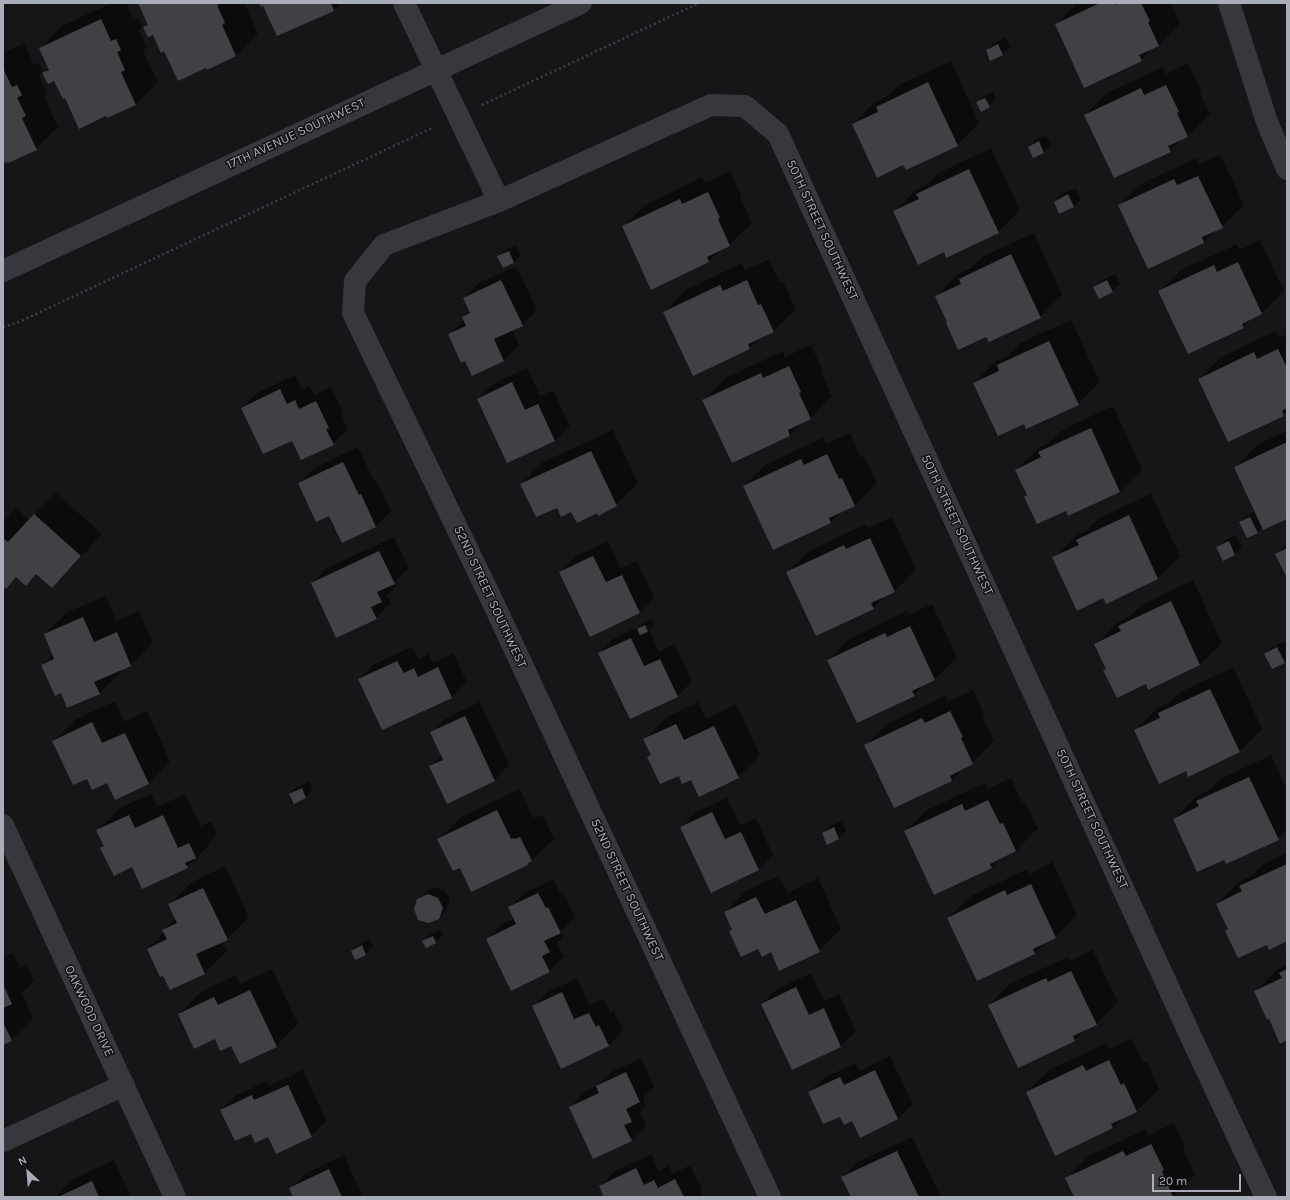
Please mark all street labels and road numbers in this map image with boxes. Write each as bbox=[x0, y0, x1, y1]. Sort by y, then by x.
street label: 17TH AVENUE SOUTHWEST bbox=[224, 95, 368, 173]
street label: 50TH STREET SOUTHWEST bbox=[783, 157, 861, 303]
street label: 50TH STREET SOUTHWEST bbox=[918, 452, 996, 598]
street label: 52ND STREET SOUTHWEST bbox=[450, 523, 530, 671]
street label: 50TH STREET SOUTHWEST bbox=[1053, 746, 1131, 892]
street label: 52ND STREET SOUTHWEST bbox=[587, 816, 667, 964]
street label: OAKWOOD DRIVE bbox=[61, 963, 117, 1059]

